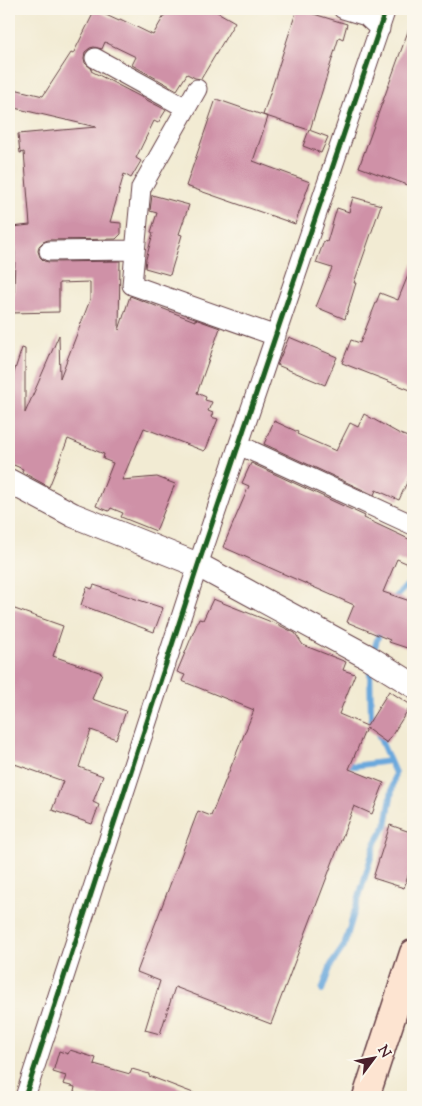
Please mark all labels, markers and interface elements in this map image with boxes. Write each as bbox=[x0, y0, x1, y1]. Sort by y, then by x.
north arrow bbox=[350, 1034, 400, 1084]
text: N bbox=[372, 1042, 395, 1062]

